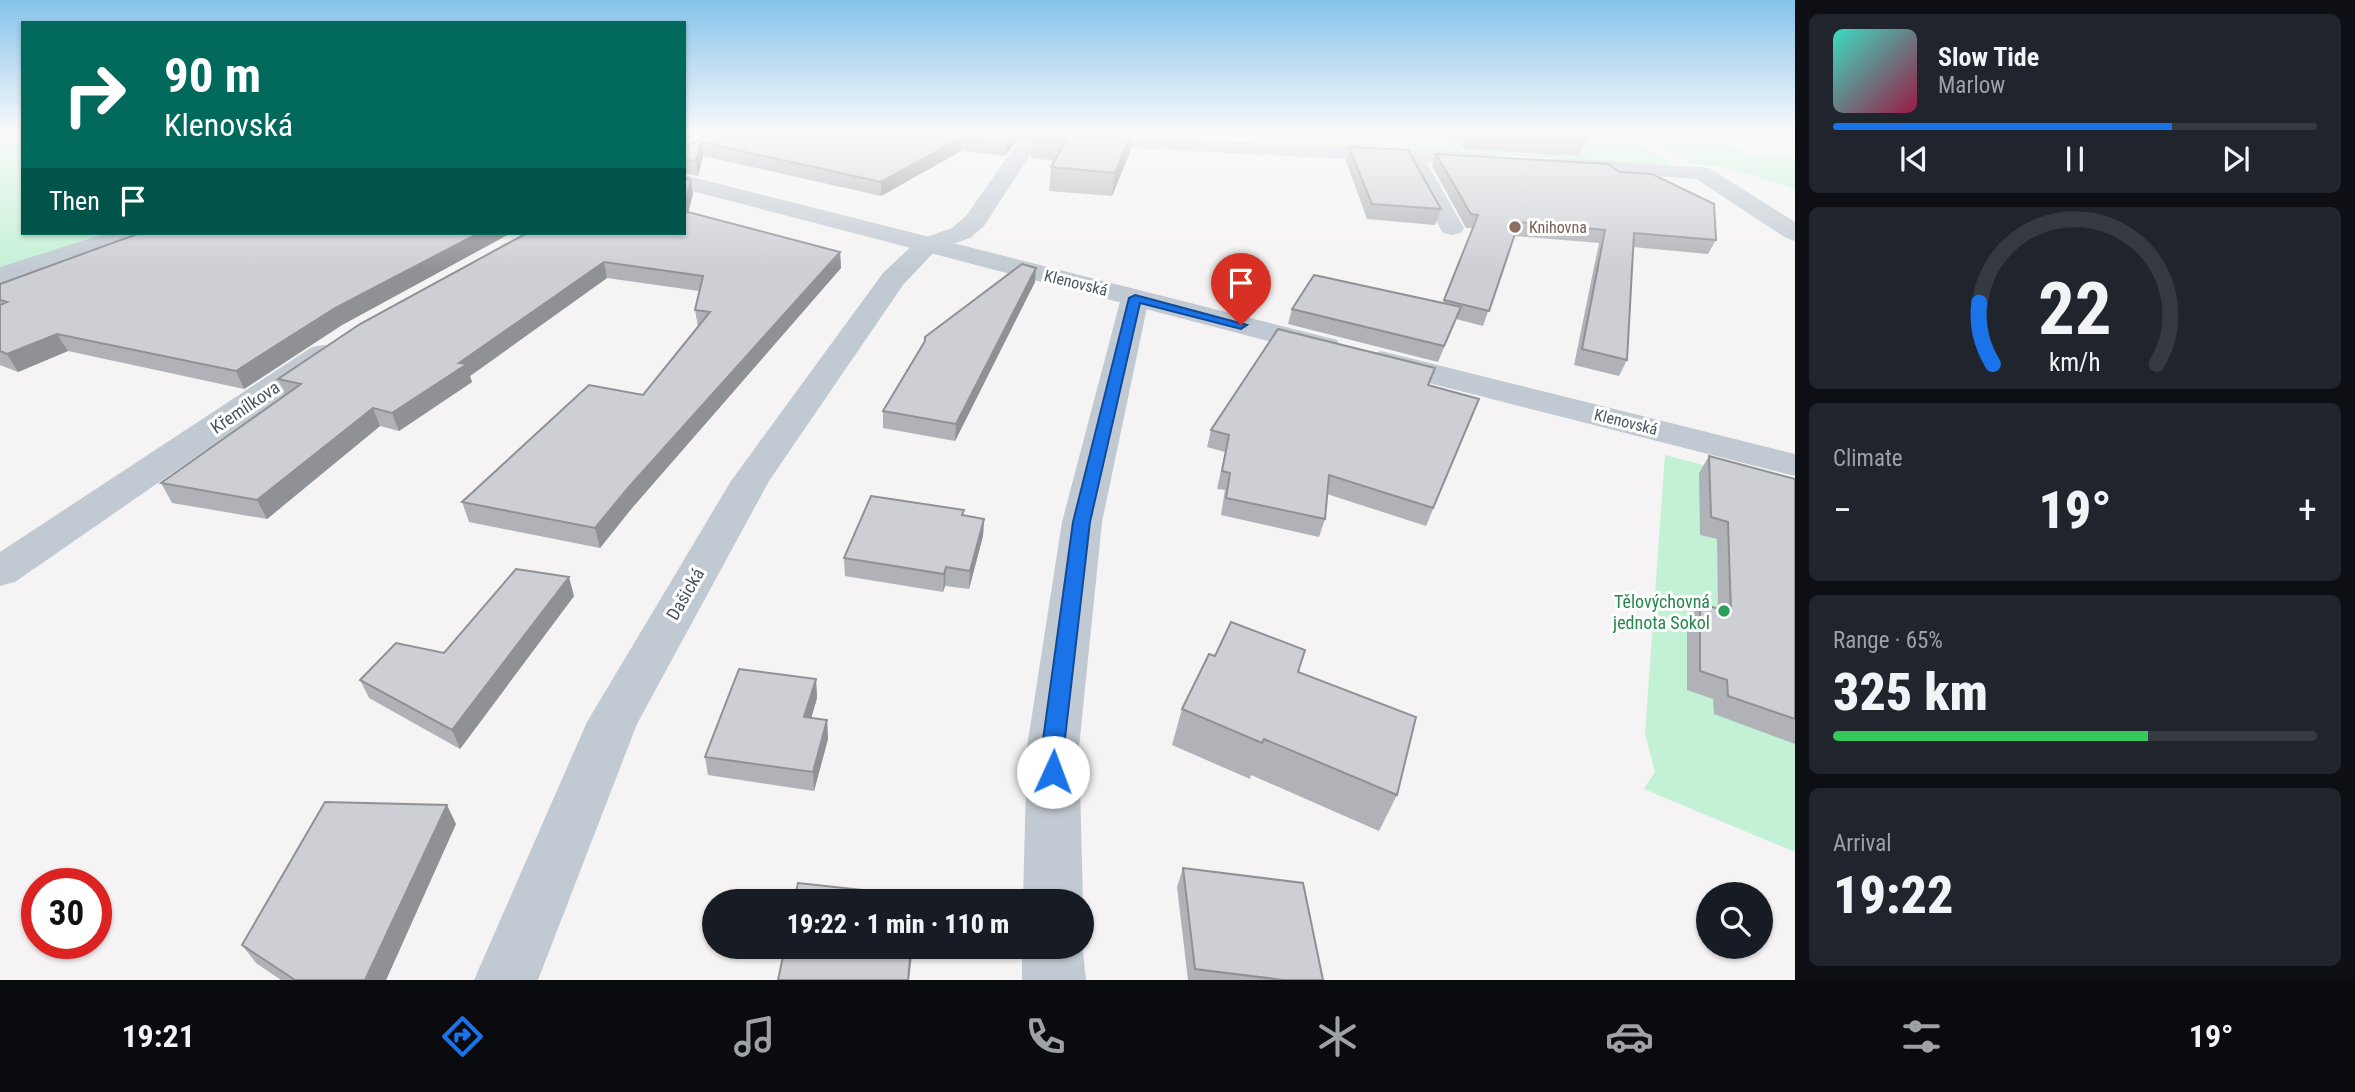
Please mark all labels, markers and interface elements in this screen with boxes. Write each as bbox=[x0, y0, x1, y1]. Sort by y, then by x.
text: Slow Tide bbox=[1938, 42, 2039, 72]
text: 90 m bbox=[164, 47, 261, 104]
icon: right bbox=[49, 49, 140, 140]
text: Marlow bbox=[1938, 72, 2005, 99]
text: Klenovská bbox=[164, 106, 293, 144]
icon: previous bbox=[1895, 140, 1933, 178]
icon: pause bbox=[2056, 140, 2094, 178]
icon: next bbox=[2217, 140, 2255, 178]
icon: arrive bbox=[114, 182, 152, 220]
text: Then bbox=[49, 186, 100, 216]
place label: Knihovna bbox=[1529, 218, 1587, 237]
marker: Knihovna bbox=[1507, 219, 1523, 235]
pin bbox=[1211, 253, 1271, 325]
icon: arrive bbox=[1222, 264, 1260, 302]
street label: Klenovská bbox=[1042, 266, 1110, 300]
text: 22 bbox=[2038, 266, 2112, 352]
text: km/h bbox=[2049, 347, 2101, 376]
street label: Křemílkova bbox=[207, 376, 283, 438]
street label: Klenovská bbox=[1592, 405, 1660, 439]
text: Climate bbox=[1833, 445, 1903, 472]
text: 19° bbox=[2038, 480, 2112, 541]
text: − bbox=[1833, 488, 1852, 532]
text: + bbox=[2298, 488, 2317, 532]
street label: Dašická bbox=[662, 564, 708, 624]
place label: Tělovýchovná jednota Sokol bbox=[1612, 591, 1710, 633]
marker: Tělovýchovná jednota Sokol bbox=[1716, 603, 1732, 619]
text: Range · 65% bbox=[1833, 627, 1943, 654]
text: 325 km bbox=[1833, 662, 1988, 723]
position arrow bbox=[1016, 735, 1090, 809]
text: Arrival bbox=[1833, 830, 1892, 857]
text: 19:22 bbox=[1833, 865, 1953, 926]
speed limit sign: 30 bbox=[21, 868, 112, 959]
map controls bbox=[1696, 882, 1773, 959]
button: search bbox=[1696, 882, 1773, 959]
text: 19:22 · 1 min · 110 m bbox=[787, 909, 1009, 939]
icon: directions bbox=[438, 1012, 487, 1061]
icon: music bbox=[730, 1012, 779, 1061]
icon: phone bbox=[1021, 1012, 1070, 1061]
icon: climate bbox=[1313, 1012, 1362, 1061]
icon: car bbox=[1605, 1012, 1654, 1061]
icon: filters bbox=[1897, 1012, 1946, 1061]
text: 19:21 bbox=[121, 1017, 195, 1055]
text: 19° bbox=[2189, 1017, 2234, 1055]

